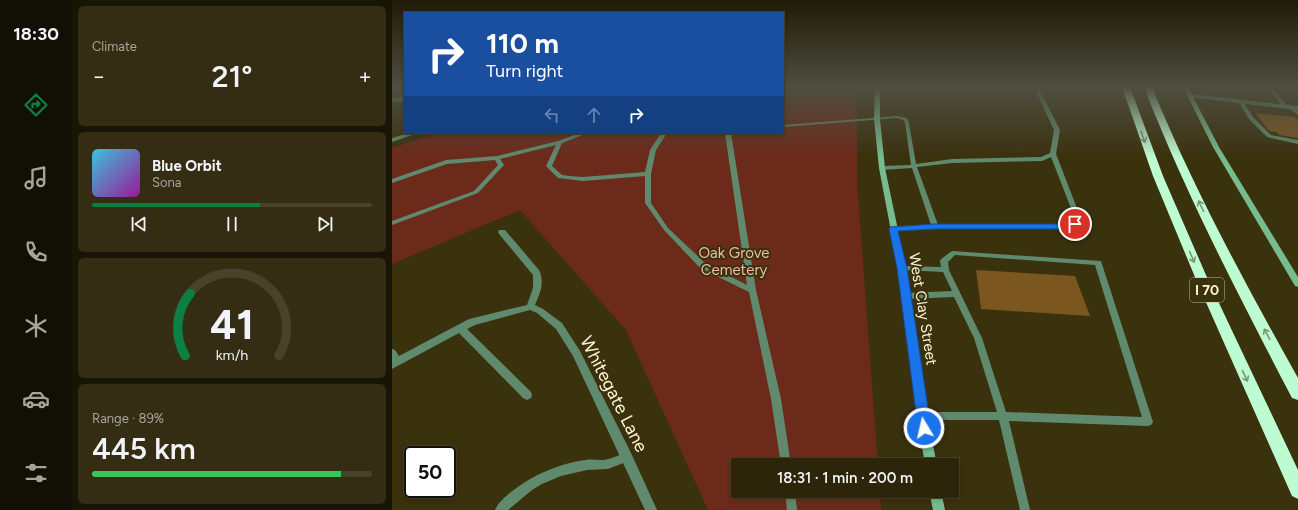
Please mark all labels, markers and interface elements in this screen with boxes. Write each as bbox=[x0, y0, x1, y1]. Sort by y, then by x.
text: 18:30 bbox=[13, 23, 59, 45]
text: 110 m bbox=[486, 26, 559, 60]
icon: right bbox=[420, 28, 472, 80]
text: Climate bbox=[92, 39, 137, 54]
text: 21° bbox=[212, 58, 252, 95]
text: Turn right bbox=[486, 60, 563, 82]
text: − bbox=[92, 63, 106, 90]
text: + bbox=[358, 63, 372, 90]
icon: directions bbox=[22, 91, 50, 119]
icon: left bbox=[541, 104, 563, 126]
icon: ahead bbox=[583, 104, 605, 126]
icon: right bbox=[625, 104, 647, 126]
one-way arrow bbox=[1140, 130, 1148, 142]
text: Blue Orbit bbox=[152, 157, 222, 175]
icon: music bbox=[22, 164, 50, 192]
text: Sona bbox=[152, 175, 181, 190]
one-way arrow bbox=[1197, 200, 1204, 212]
pin bbox=[1058, 207, 1092, 241]
icon: previous bbox=[128, 213, 150, 235]
icon: pause bbox=[221, 213, 243, 235]
icon: next bbox=[314, 213, 336, 235]
icon: arrive bbox=[1064, 213, 1086, 235]
icon: phone bbox=[22, 238, 50, 266]
park label: Oak Grove Cemetery bbox=[698, 244, 770, 279]
street label: West Clay Street bbox=[905, 251, 941, 367]
one-way arrow bbox=[1189, 251, 1196, 263]
road number: I 70 bbox=[1190, 278, 1224, 302]
text: 41 bbox=[210, 299, 254, 349]
icon: climate bbox=[22, 312, 50, 340]
one-way arrow bbox=[1263, 328, 1270, 340]
street label: Whitegate Lane bbox=[575, 332, 653, 456]
text: km/h bbox=[216, 346, 248, 364]
one-way arrow bbox=[1242, 370, 1249, 382]
icon: car bbox=[22, 385, 50, 413]
position arrow bbox=[903, 407, 945, 449]
text: Range · 89% bbox=[92, 411, 164, 426]
text: 445 km bbox=[92, 430, 196, 467]
speed limit sign: 50 bbox=[404, 446, 456, 498]
icon: filters bbox=[22, 459, 50, 487]
text: 18:31 · 1 min · 200 m bbox=[777, 469, 913, 487]

